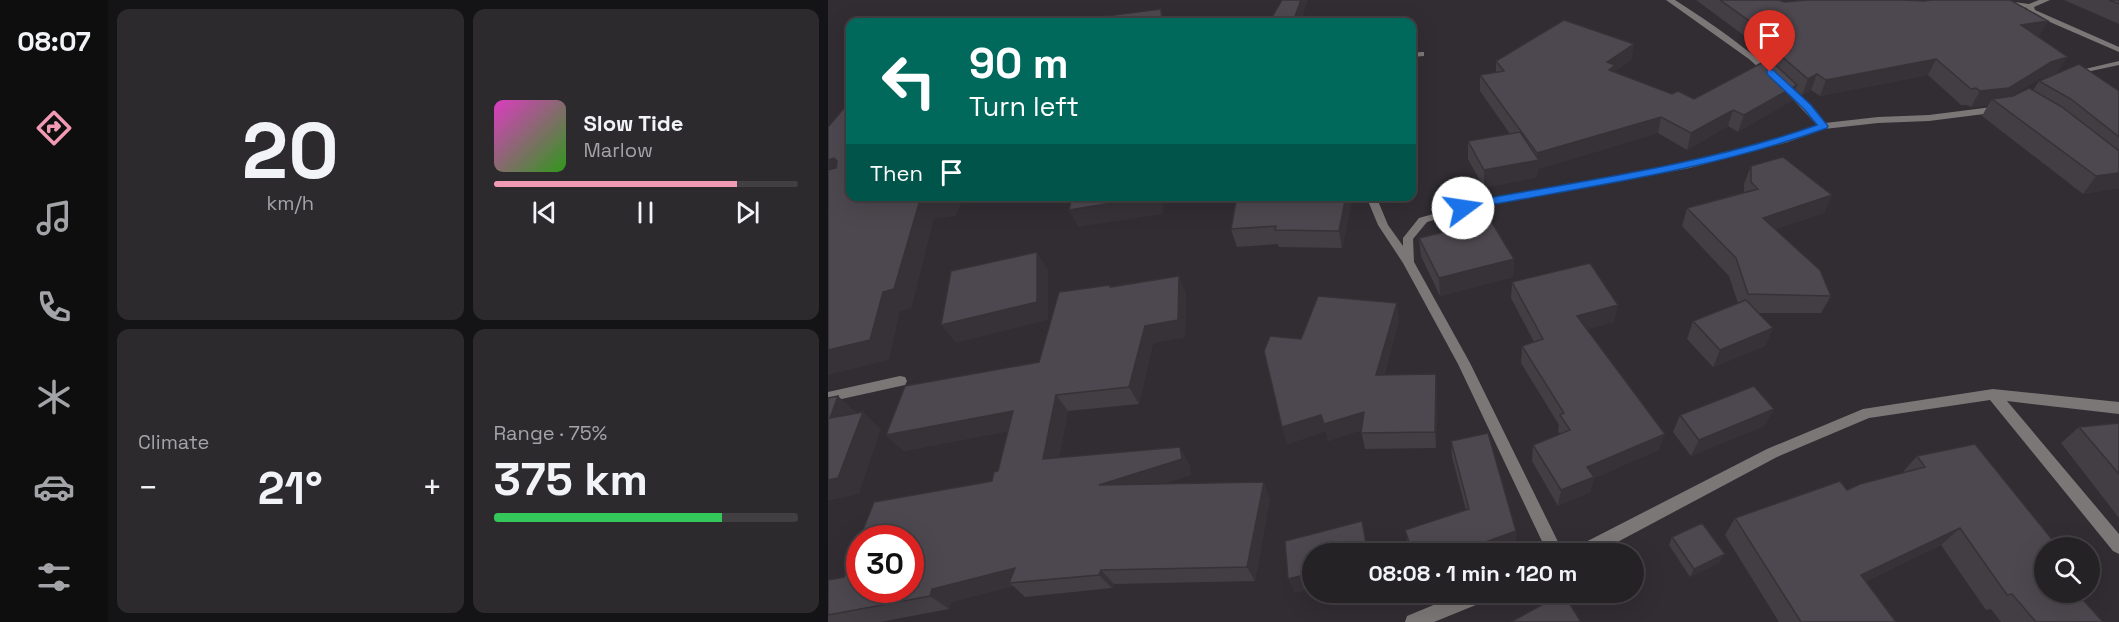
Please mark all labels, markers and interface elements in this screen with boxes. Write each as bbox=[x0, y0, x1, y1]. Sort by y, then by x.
pin bbox=[1744, 10, 1795, 72]
icon: arrive bbox=[1753, 19, 1786, 52]
text: 08:07 bbox=[17, 24, 91, 59]
text: 90 m bbox=[969, 37, 1069, 90]
icon: left bbox=[870, 42, 948, 120]
text: Turn left bbox=[969, 89, 1079, 124]
text: 20 bbox=[242, 101, 339, 201]
icon: directions bbox=[33, 107, 75, 149]
text: Slow Tide bbox=[584, 109, 684, 137]
text: Marlow bbox=[584, 137, 653, 163]
icon: arrive bbox=[935, 156, 968, 189]
text: Then bbox=[870, 159, 923, 187]
position arrow bbox=[1431, 176, 1495, 240]
text: km/h bbox=[266, 190, 314, 216]
icon: previous bbox=[528, 196, 561, 229]
icon: pause bbox=[629, 196, 662, 229]
icon: next bbox=[731, 196, 764, 229]
icon: music bbox=[33, 197, 75, 239]
icon: phone bbox=[33, 286, 75, 328]
icon: climate bbox=[33, 376, 75, 418]
text: Range · 75% bbox=[494, 420, 607, 446]
text: Climate bbox=[138, 429, 209, 455]
text: 375 km bbox=[494, 451, 648, 508]
text: 21° bbox=[258, 460, 323, 517]
icon: car bbox=[33, 466, 75, 508]
text: − bbox=[138, 467, 158, 509]
text: + bbox=[422, 467, 443, 509]
speed limit sign: 30 bbox=[846, 525, 924, 603]
map controls bbox=[2034, 537, 2100, 603]
button: search bbox=[2034, 537, 2100, 603]
icon: filters bbox=[33, 556, 75, 598]
text: 08:08 · 1 min · 120 m bbox=[1369, 559, 1577, 587]

